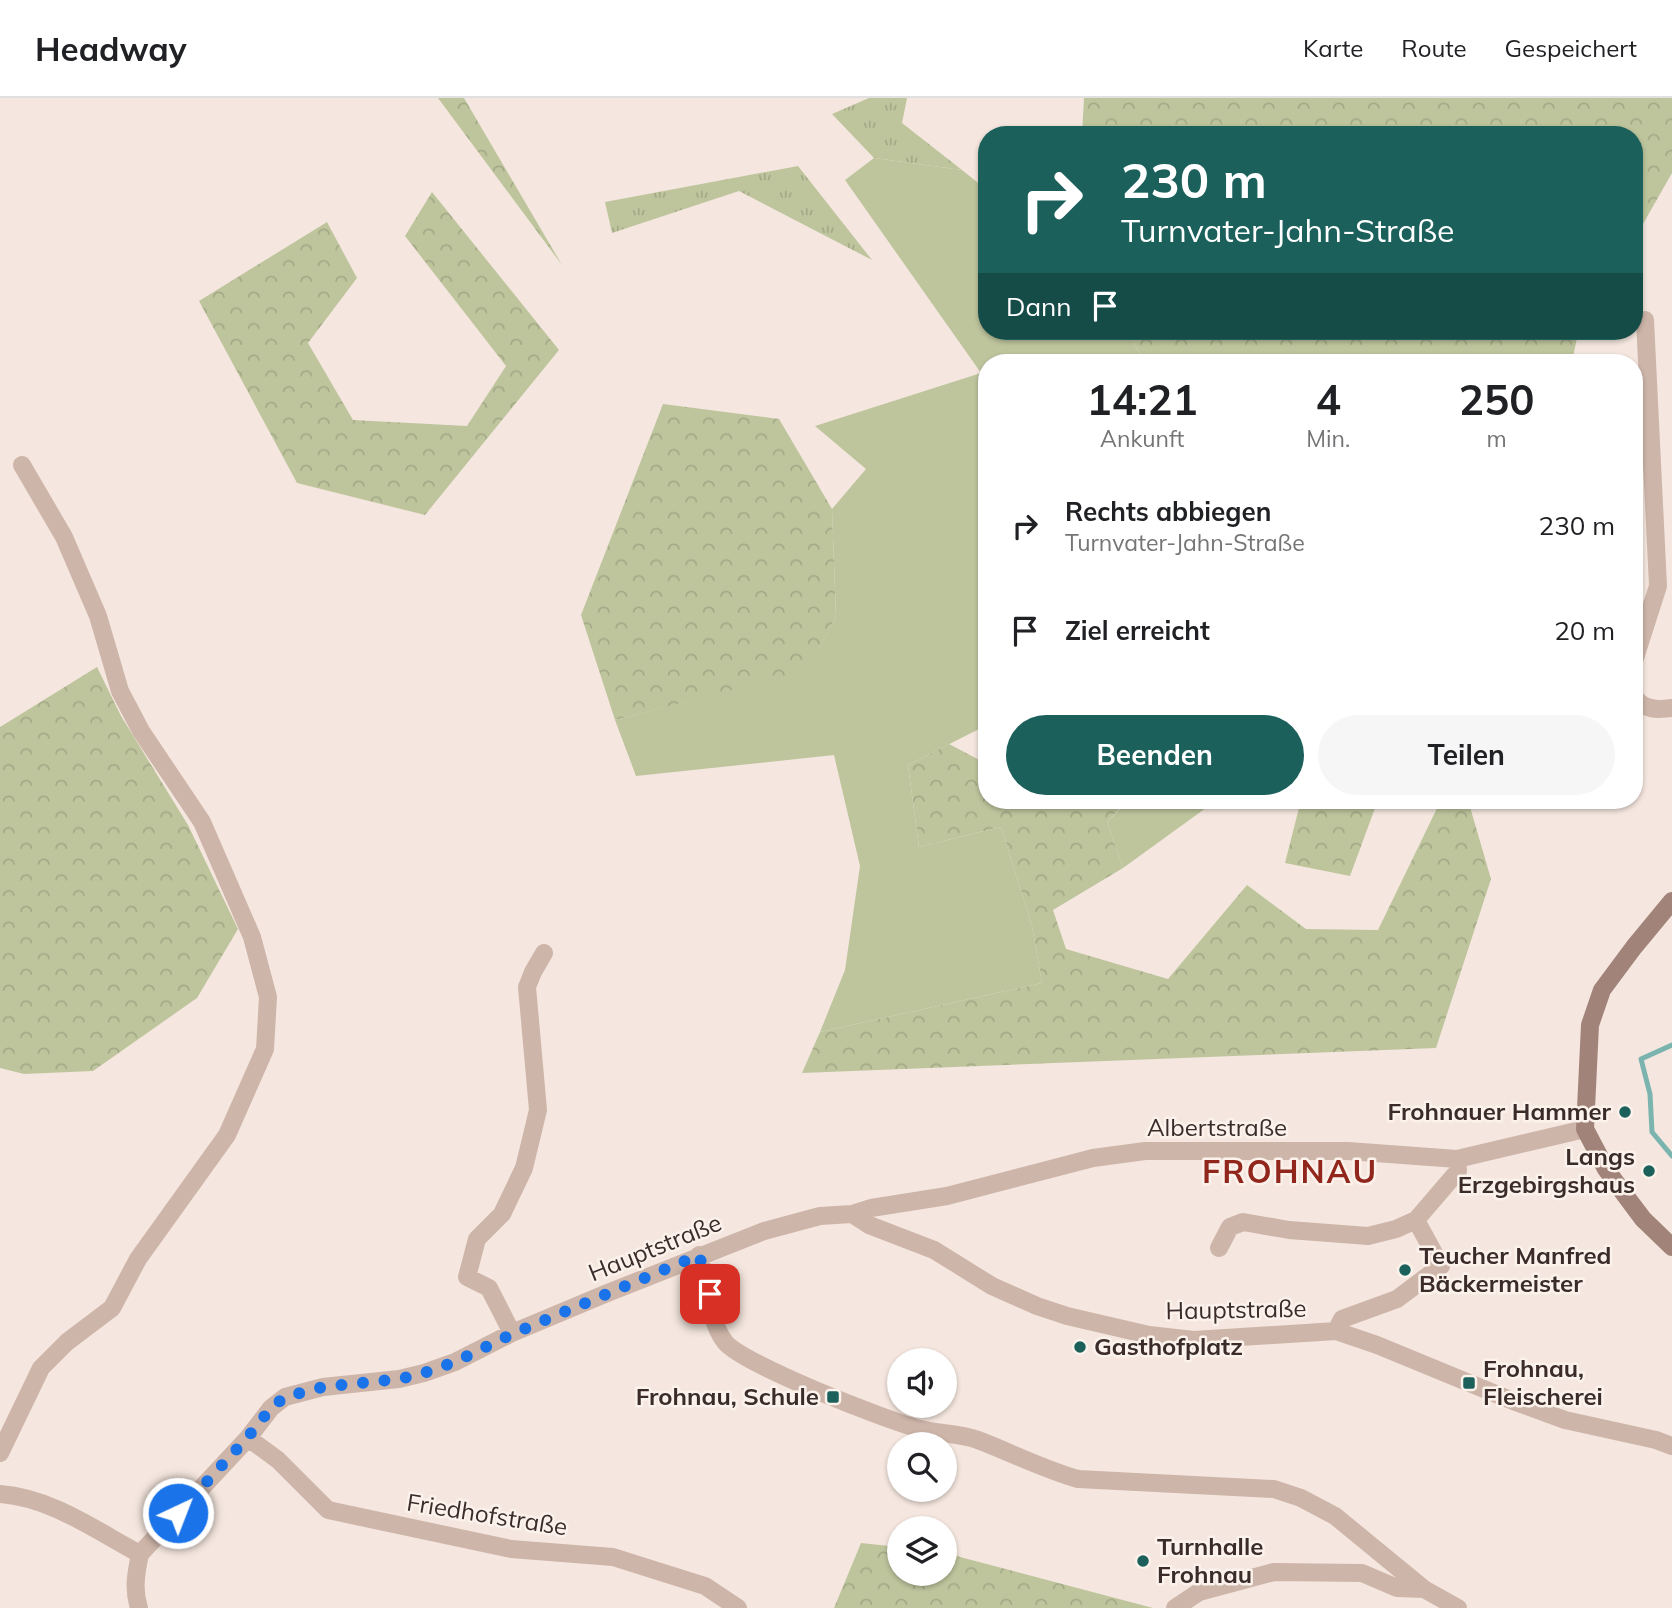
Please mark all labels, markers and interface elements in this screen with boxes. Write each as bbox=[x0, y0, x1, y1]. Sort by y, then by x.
text: Headway bbox=[35, 28, 187, 69]
text: Karte bbox=[1303, 33, 1363, 63]
text: Route bbox=[1401, 33, 1467, 63]
text: Gespeichert bbox=[1505, 33, 1637, 63]
text: 230 m bbox=[1121, 149, 1267, 210]
icon: right bbox=[1006, 154, 1097, 245]
text: Turnvater-Jahn-Straße bbox=[1121, 210, 1454, 250]
icon: arrive bbox=[1086, 287, 1124, 325]
text: Dann bbox=[1006, 290, 1072, 323]
text: 14:21 bbox=[1087, 373, 1198, 426]
text: 4 bbox=[1316, 373, 1341, 426]
text: 250 bbox=[1459, 373, 1534, 426]
text: Ankunft bbox=[1100, 424, 1184, 453]
text: Min. bbox=[1306, 424, 1350, 453]
text: m bbox=[1487, 424, 1507, 453]
text: Rechts abbiegen bbox=[1065, 495, 1271, 528]
icon: right bbox=[1006, 507, 1044, 545]
text: 230 m bbox=[1539, 509, 1615, 542]
text: Turnvater-Jahn-Straße bbox=[1065, 528, 1305, 557]
icon: arrive bbox=[1006, 612, 1044, 650]
text: Ziel erreicht bbox=[1065, 614, 1210, 647]
text: 20 m bbox=[1554, 614, 1615, 647]
button: Beenden bbox=[1006, 715, 1304, 795]
button: Teilen bbox=[1318, 715, 1615, 795]
place label: Frohnauer Hammer bbox=[1388, 1096, 1612, 1126]
marker: Frohnauer Hammer bbox=[1617, 1104, 1633, 1120]
street label: Albertstraße bbox=[1147, 1112, 1287, 1142]
place label: Langs Erzgebirgshaus bbox=[1458, 1141, 1635, 1199]
district label: FROHNAU bbox=[1202, 1151, 1378, 1191]
marker: Langs Erzgebirgshaus bbox=[1641, 1163, 1657, 1179]
street label: Hauptstraße bbox=[584, 1207, 726, 1287]
place label: Teucher Manfred Bäckermeister bbox=[1419, 1240, 1612, 1298]
marker: Teucher Manfred Bäckermeister bbox=[1397, 1262, 1413, 1278]
pin bbox=[680, 1264, 740, 1324]
icon: arrive bbox=[691, 1275, 729, 1313]
street label: Hauptstraße bbox=[1165, 1293, 1307, 1325]
place label: Gasthofplatz bbox=[1094, 1331, 1243, 1361]
marker: Gasthofplatz bbox=[1072, 1339, 1088, 1355]
map controls bbox=[887, 1348, 957, 1586]
button: sound bbox=[887, 1348, 957, 1418]
place label: Frohnau, Fleischerei bbox=[1483, 1353, 1603, 1411]
marker: Frohnau, Fleischerei bbox=[1461, 1375, 1477, 1391]
place label: Frohnau, Schule bbox=[636, 1381, 819, 1411]
marker: Frohnau, Schule bbox=[825, 1389, 841, 1405]
button: search bbox=[887, 1432, 957, 1502]
position arrow bbox=[141, 1476, 215, 1550]
street label: Friedhofstraße bbox=[405, 1487, 570, 1542]
button: layers bbox=[887, 1516, 957, 1586]
place label: Turnhalle Frohnau bbox=[1157, 1531, 1263, 1589]
marker: Turnhalle Frohnau bbox=[1135, 1553, 1151, 1569]

